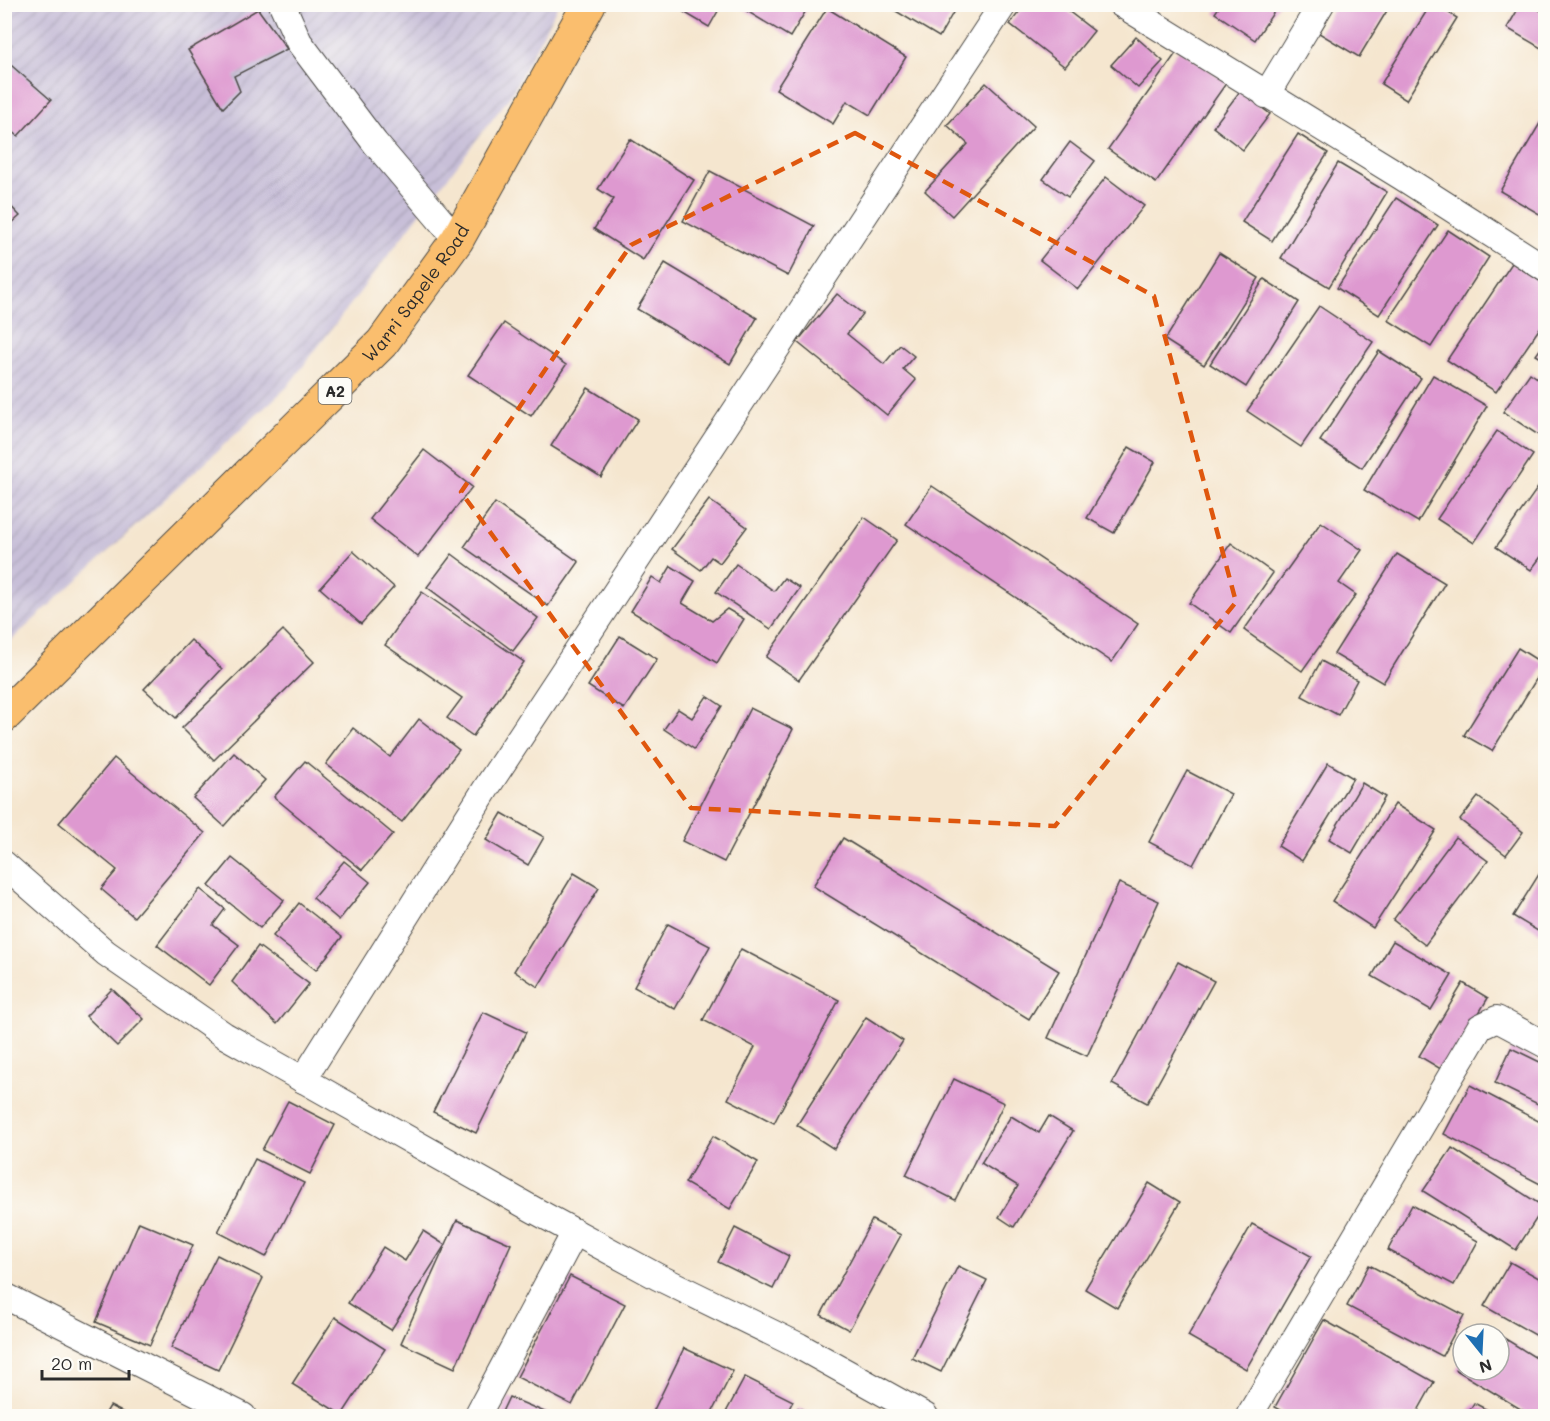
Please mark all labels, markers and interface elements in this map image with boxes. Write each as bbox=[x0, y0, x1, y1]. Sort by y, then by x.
street label: Warri Sapele Road bbox=[356, 220, 474, 367]
road number: A2 bbox=[318, 378, 352, 404]
north arrow bbox=[1451, 1322, 1511, 1382]
scale bar bbox=[42, 1343, 129, 1381]
text: 20 m bbox=[51, 1351, 92, 1375]
text: N bbox=[1477, 1355, 1495, 1379]

